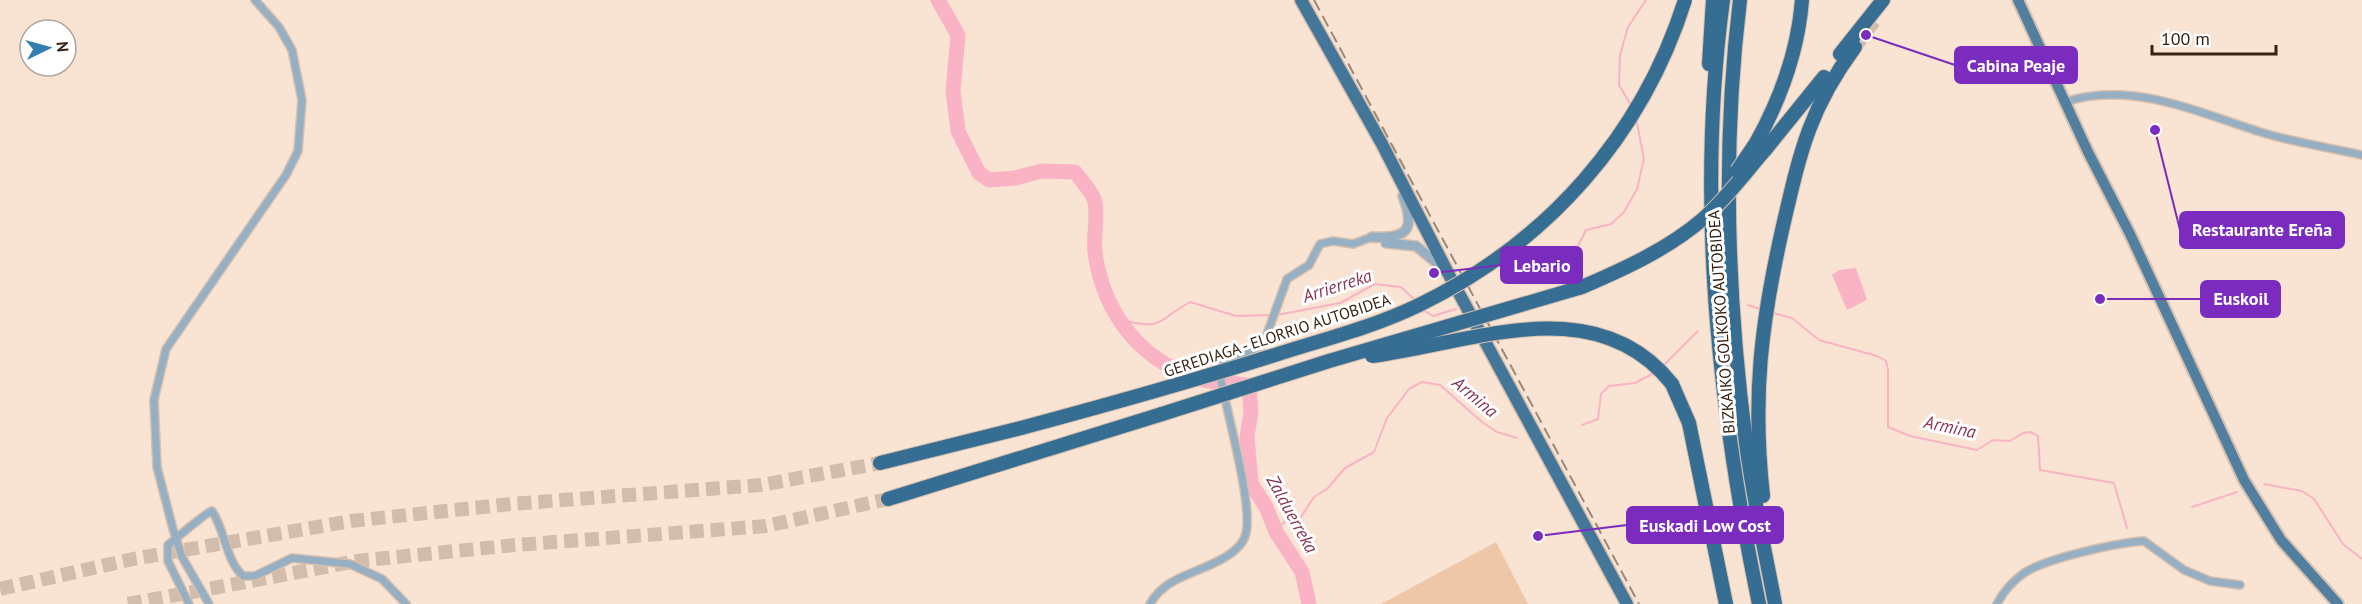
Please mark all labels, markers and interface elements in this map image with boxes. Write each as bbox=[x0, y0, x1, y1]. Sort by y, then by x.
north arrow bbox=[18, 18, 78, 78]
scale bar bbox=[2152, 18, 2276, 56]
text: 100 m bbox=[2161, 27, 2210, 50]
text: N bbox=[53, 41, 73, 53]
callout: Cabina Peaje bbox=[1955, 47, 2077, 83]
text: Cabina Peaje bbox=[1967, 54, 2065, 77]
street label: BIZKAIKO GOLKOKO AUTOBIDEA bbox=[1703, 209, 1739, 434]
callout: Restaurante Ereña bbox=[2180, 212, 2344, 248]
text: Restaurante Ereña bbox=[2192, 218, 2332, 241]
callout: Lebario bbox=[1501, 247, 1582, 283]
text: Lebario bbox=[1513, 254, 1571, 277]
water label: Arrierreka bbox=[1298, 264, 1375, 308]
callout: Euskoil bbox=[2201, 281, 2280, 317]
text: Euskoil bbox=[2213, 287, 2269, 310]
street label: GEREDIAGA - ELORRIO AUTOBIDEA bbox=[1161, 289, 1393, 381]
water label: Armina bbox=[1447, 370, 1503, 422]
water label: Armina bbox=[1921, 410, 1978, 443]
water label: Zalduerreka bbox=[1261, 470, 1323, 557]
callout: Euskadi Low Cost bbox=[1627, 507, 1783, 543]
text: Euskadi Low Cost bbox=[1639, 514, 1771, 537]

